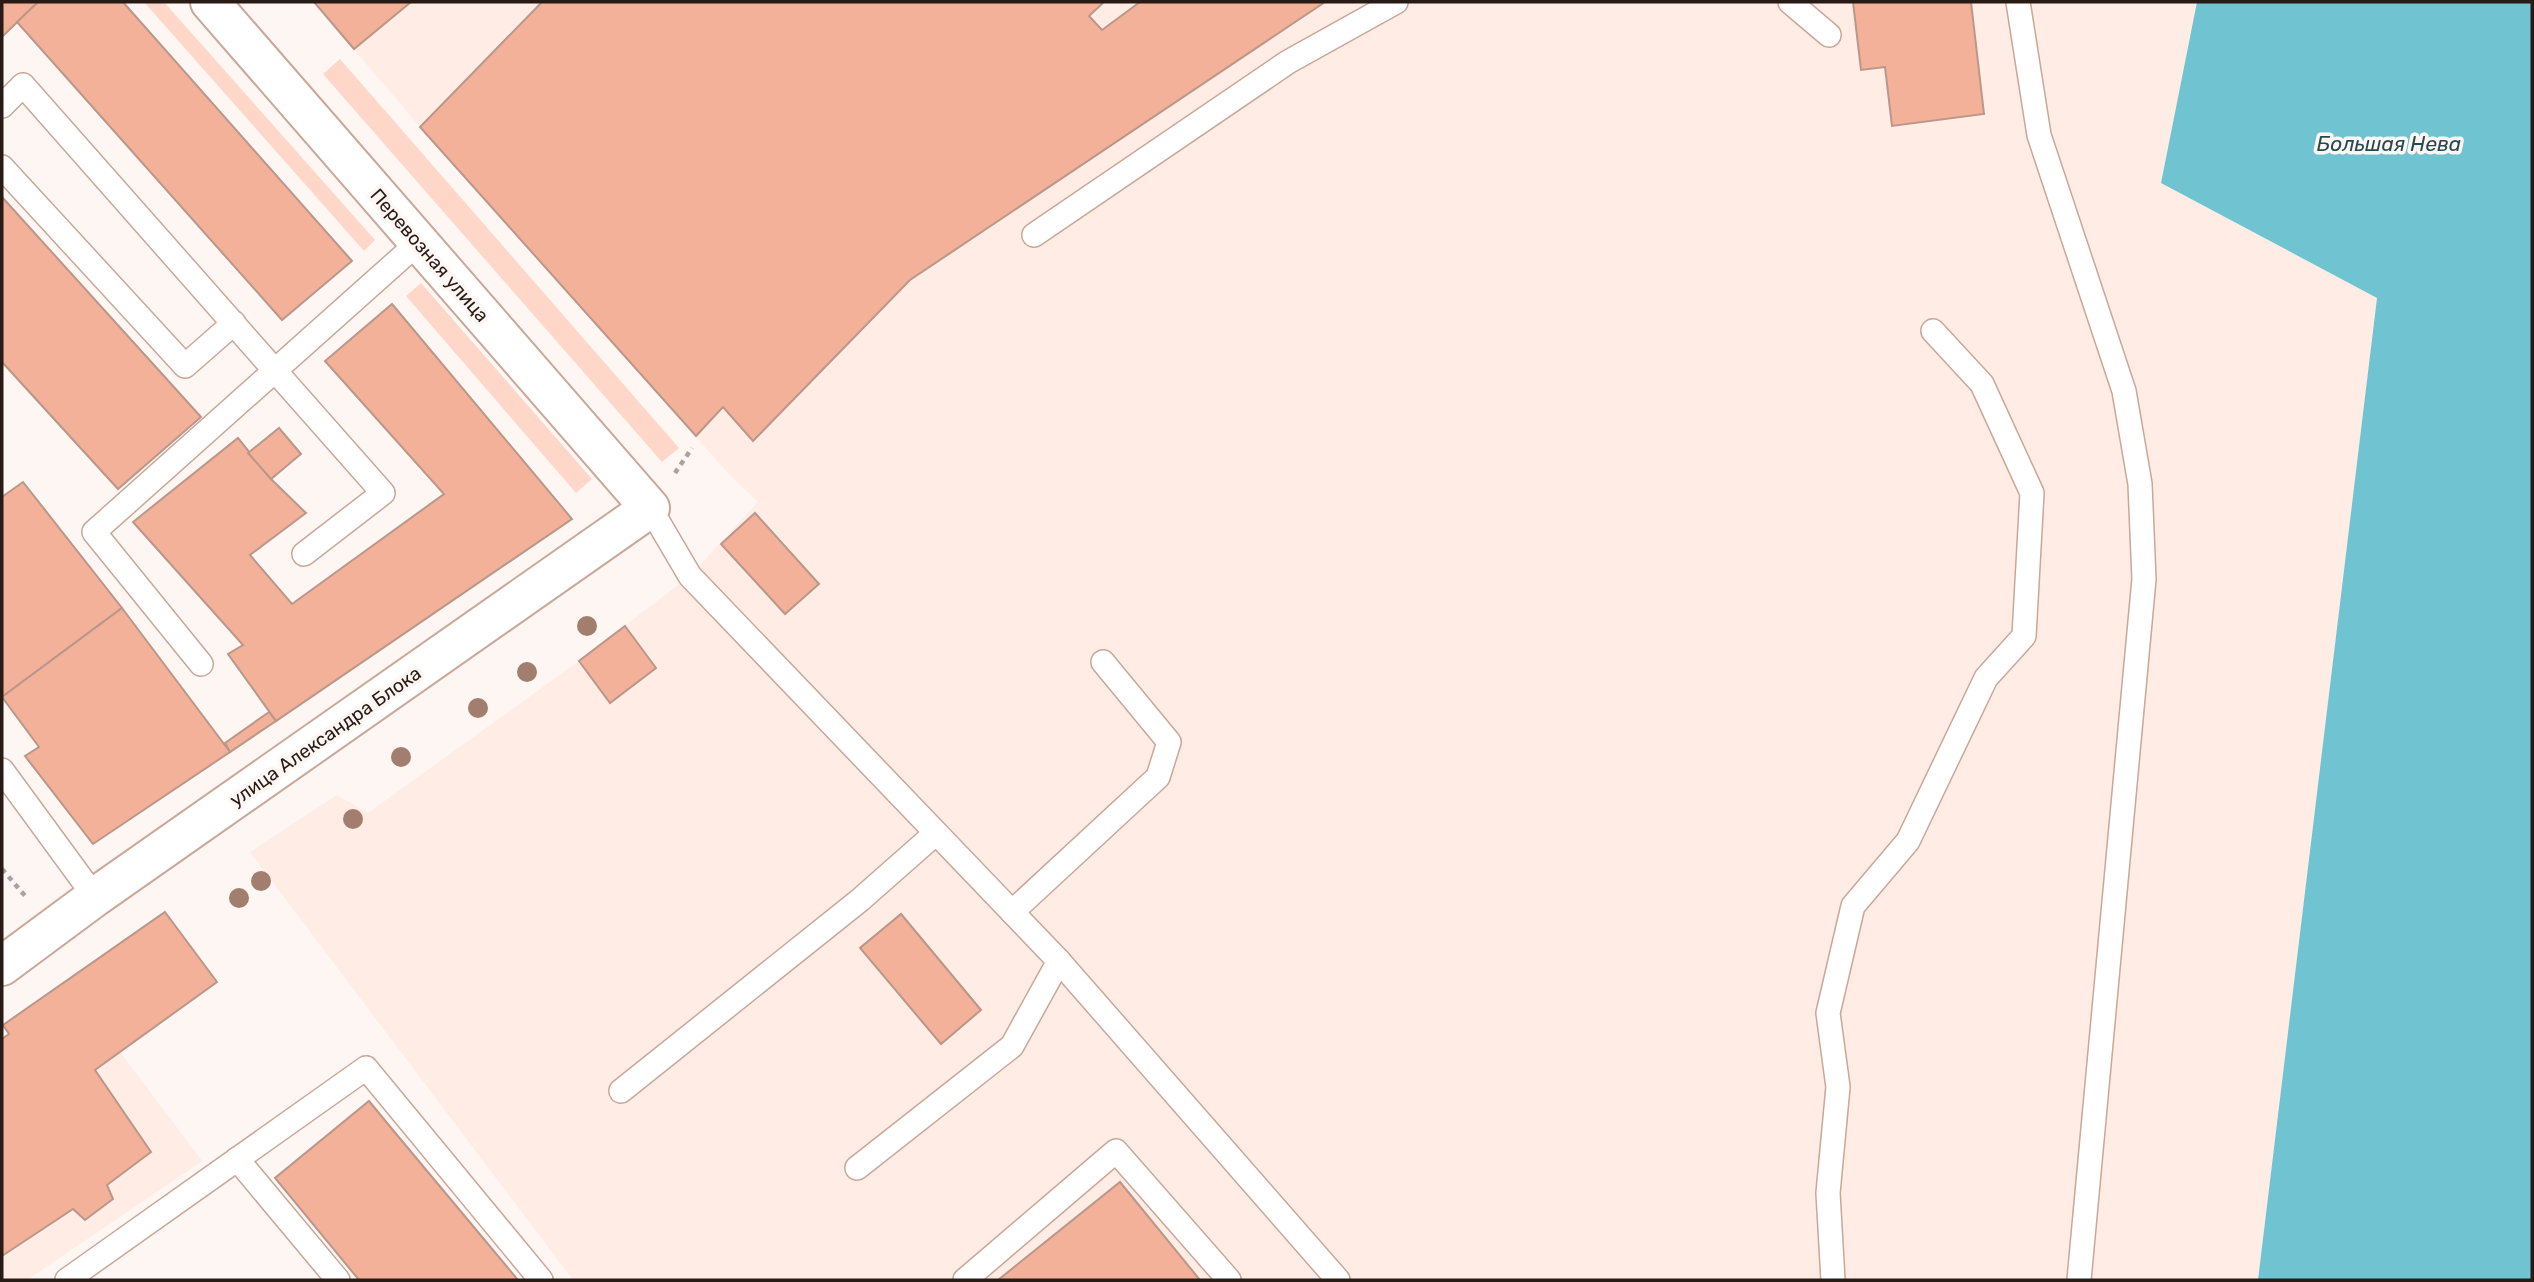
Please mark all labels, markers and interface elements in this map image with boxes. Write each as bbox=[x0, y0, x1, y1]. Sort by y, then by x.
water label: Большая Нева bbox=[2317, 131, 2461, 156]
street label: Перевозная улица bbox=[365, 184, 494, 327]
street label: улица Александра Блока bbox=[225, 661, 426, 811]

